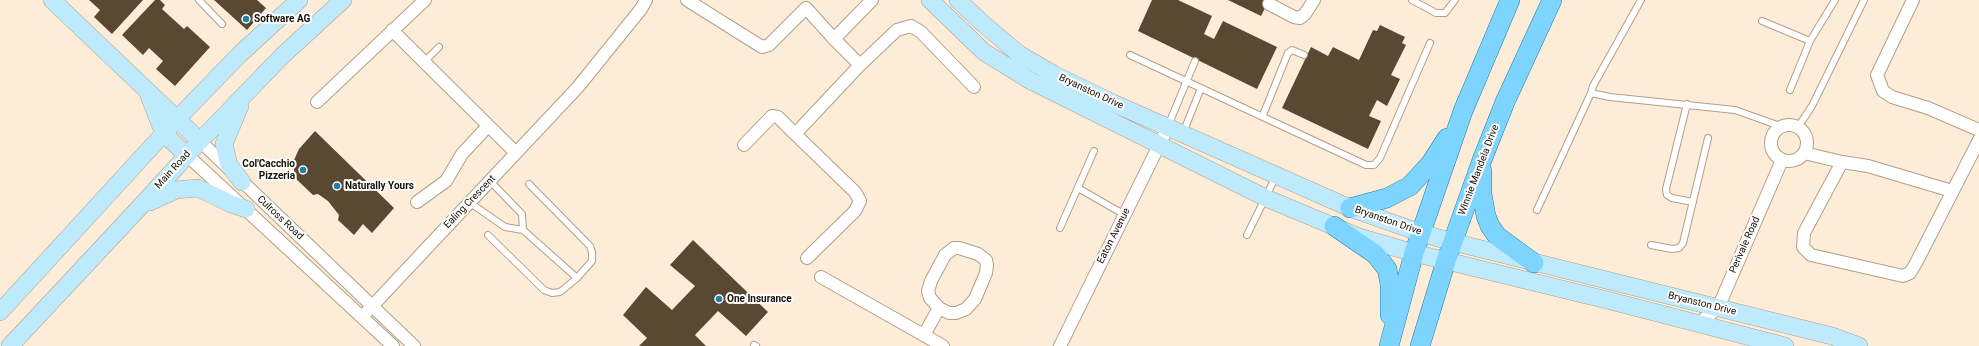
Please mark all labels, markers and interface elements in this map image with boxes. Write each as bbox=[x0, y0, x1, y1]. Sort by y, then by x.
place label: Software AG bbox=[254, 13, 310, 25]
marker: Software AG bbox=[241, 14, 251, 24]
street label: Bryanston Drive bbox=[1057, 72, 1125, 112]
street label: Winnie Mandela Drive bbox=[1456, 123, 1502, 217]
street label: Main Road bbox=[153, 148, 193, 192]
place label: Col'Cacchio Pizzeria bbox=[242, 158, 295, 182]
marker: Col'Cacchio Pizzeria bbox=[298, 165, 308, 175]
street label: Ealing Crescent bbox=[442, 173, 498, 231]
place label: Naturally Yours bbox=[345, 180, 414, 192]
marker: Naturally Yours bbox=[332, 181, 342, 191]
street label: Culross Road bbox=[254, 193, 306, 243]
street label: Bryanston Drive bbox=[1353, 204, 1423, 238]
street label: Eaton Avenue bbox=[1095, 206, 1133, 266]
street label: Perivale Road bbox=[1727, 215, 1763, 275]
street label: Bryanston Drive bbox=[1667, 290, 1737, 318]
place label: One Insurance bbox=[727, 293, 792, 305]
marker: One Insurance bbox=[714, 294, 724, 304]

